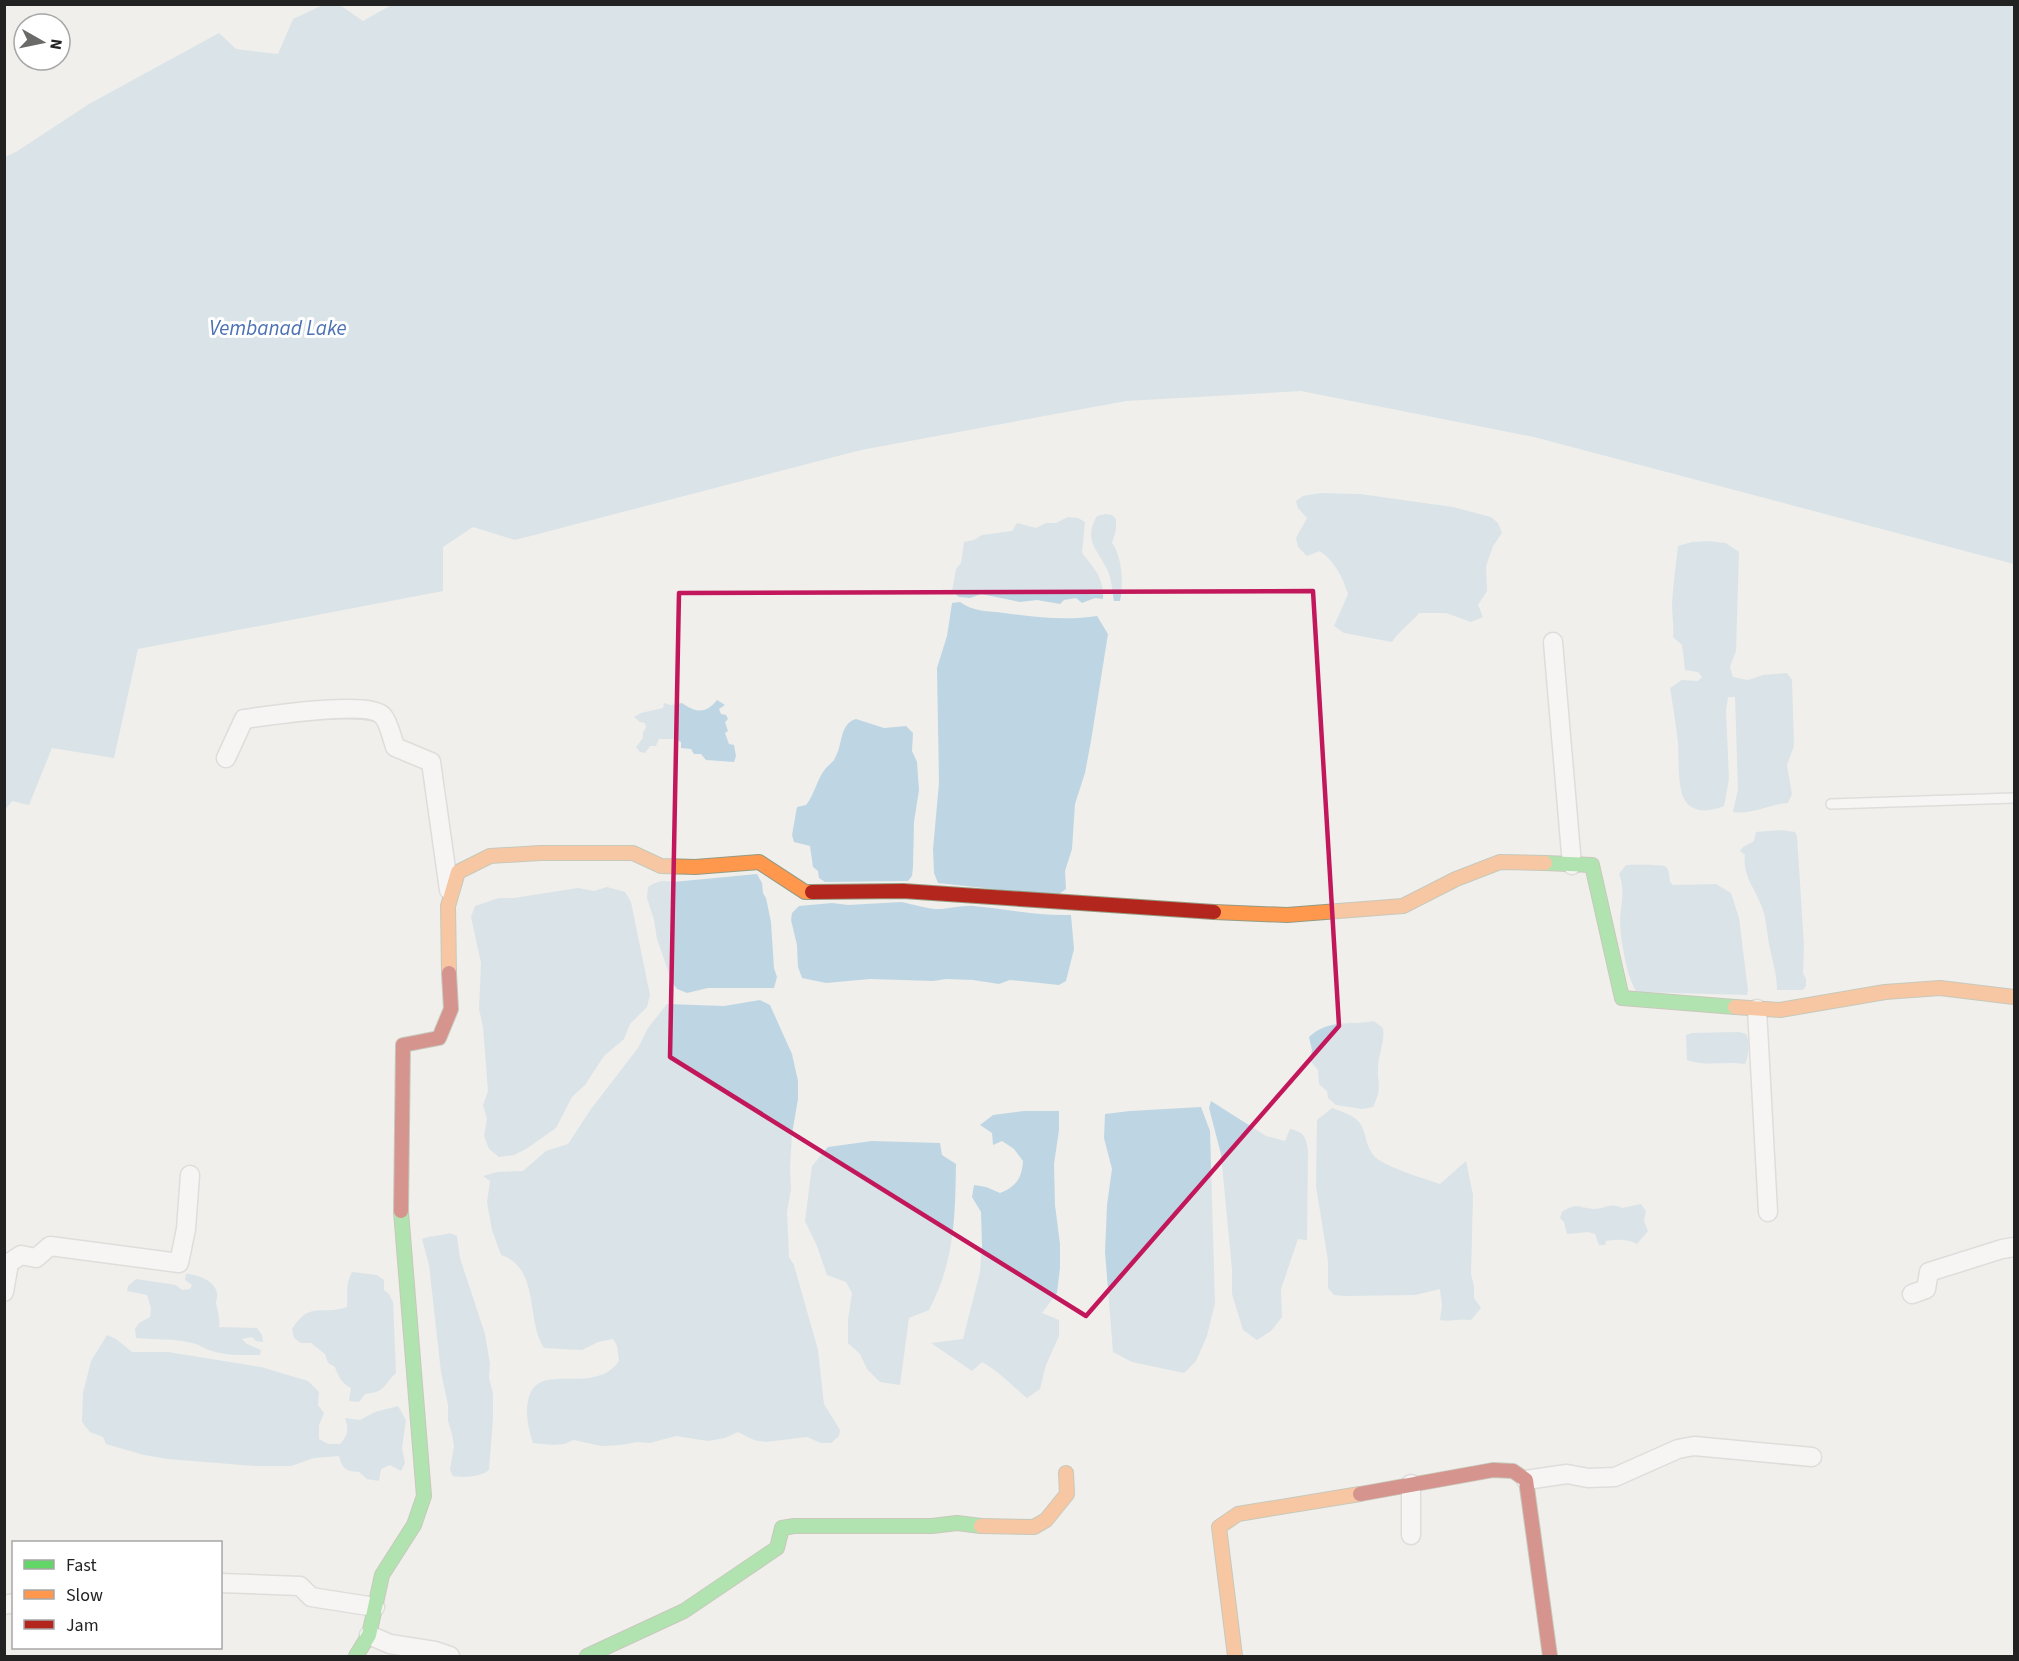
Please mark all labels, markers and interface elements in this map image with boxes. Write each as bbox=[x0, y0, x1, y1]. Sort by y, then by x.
north arrow bbox=[12, 12, 72, 72]
text: N bbox=[44, 37, 68, 51]
water label: Vembanad Lake bbox=[209, 313, 347, 343]
legend bbox=[12, 1541, 222, 1649]
text: Fast bbox=[66, 1553, 97, 1578]
text: Slow bbox=[66, 1583, 103, 1608]
text: Jam bbox=[66, 1613, 99, 1638]

